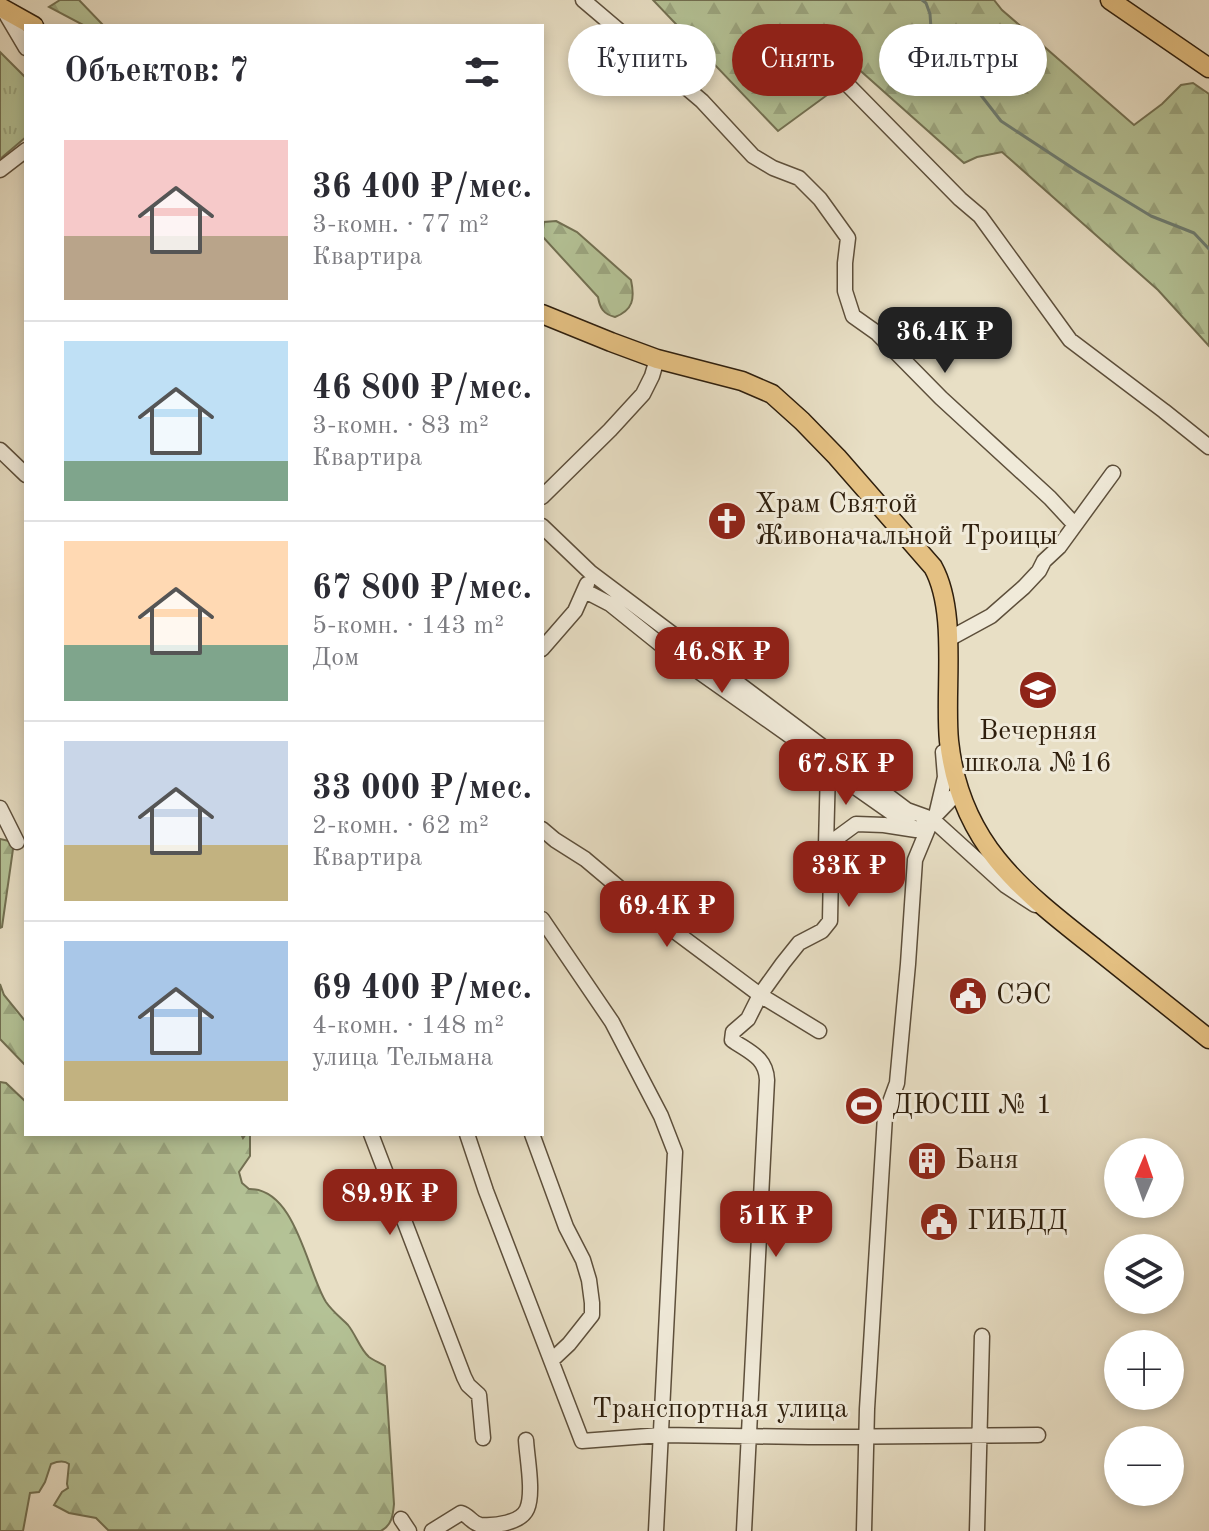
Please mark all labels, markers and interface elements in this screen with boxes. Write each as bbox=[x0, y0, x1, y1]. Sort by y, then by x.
chip: Купить bbox=[568, 24, 716, 96]
chip: Снять bbox=[732, 24, 863, 96]
chip: Фильтры bbox=[879, 24, 1047, 96]
icon: filters bbox=[460, 50, 504, 94]
text: Объектов: 7 bbox=[64, 55, 249, 89]
text: 36 400 ₽/мес. bbox=[312, 171, 532, 205]
icon: home bbox=[128, 172, 224, 268]
text: 3-комн. · 77 m² bbox=[312, 212, 489, 238]
text: Квартира bbox=[312, 244, 422, 270]
pin: 36.4K ₽ bbox=[871, 307, 1019, 375]
text: 36.4K ₽ bbox=[896, 320, 994, 346]
text: 46 800 ₽/мес. bbox=[312, 372, 532, 406]
icon: home bbox=[128, 373, 224, 469]
text: 3-комн. · 83 m² bbox=[312, 413, 489, 439]
text: Квартира bbox=[312, 445, 422, 471]
place label: Храм Святой Живоначальной Троицы bbox=[755, 491, 1058, 551]
church icon: Храм Святой Живоначальной Троицы bbox=[706, 500, 748, 542]
text: 67 800 ₽/мес. bbox=[312, 572, 532, 606]
icon: home bbox=[128, 573, 224, 669]
text: 5-комн. · 143 m² bbox=[312, 613, 504, 639]
pin: 46.8K ₽ bbox=[648, 627, 796, 695]
text: 46.8K ₽ bbox=[673, 640, 771, 666]
text: Дом bbox=[312, 645, 359, 671]
school or university icon: Вечерняя школа №16 bbox=[1017, 669, 1059, 711]
place label: Вечерняя школа №16 bbox=[964, 718, 1112, 778]
pin: 67.8K ₽ bbox=[772, 739, 920, 807]
text: 67.8K ₽ bbox=[797, 752, 895, 778]
text: 33 000 ₽/мес. bbox=[312, 772, 532, 806]
icon: home bbox=[128, 773, 224, 869]
text: 2-комн. · 62 m² bbox=[312, 813, 489, 839]
pin: 33K ₽ bbox=[793, 841, 905, 909]
text: Квартира bbox=[312, 845, 422, 871]
text: 33K ₽ bbox=[811, 854, 887, 880]
pin: 69.4K ₽ bbox=[593, 881, 741, 949]
text: 69.4K ₽ bbox=[618, 894, 716, 920]
text: 69 400 ₽/мес. bbox=[312, 972, 532, 1006]
icon: home bbox=[128, 973, 224, 1069]
public building icon: СЭС bbox=[947, 975, 989, 1017]
place label: СЭС bbox=[996, 982, 1051, 1010]
text: 4-комн. · 148 m² bbox=[312, 1013, 504, 1039]
text: улица Тельмана bbox=[312, 1045, 493, 1071]
sports icon: ДЮСШ № 1 bbox=[843, 1085, 885, 1127]
place label: ДЮСШ № 1 bbox=[892, 1092, 1052, 1120]
north arrow bbox=[1104, 1138, 1184, 1218]
map controls bbox=[1104, 1138, 1184, 1506]
building icon: Баня bbox=[906, 1140, 948, 1182]
place label: Баня bbox=[955, 1147, 1019, 1175]
pin: 89.9K ₽ bbox=[316, 1169, 464, 1237]
text: 89.9K ₽ bbox=[341, 1182, 439, 1208]
pin: 51K ₽ bbox=[720, 1191, 832, 1259]
public building icon: ГИБДД bbox=[918, 1201, 960, 1243]
text: 51K ₽ bbox=[738, 1204, 814, 1230]
place label: ГИБДД bbox=[967, 1208, 1067, 1236]
button: layers bbox=[1104, 1234, 1184, 1314]
button: + bbox=[1104, 1330, 1184, 1410]
street label: Транспортная улица bbox=[592, 1396, 848, 1424]
button: − bbox=[1104, 1426, 1184, 1506]

